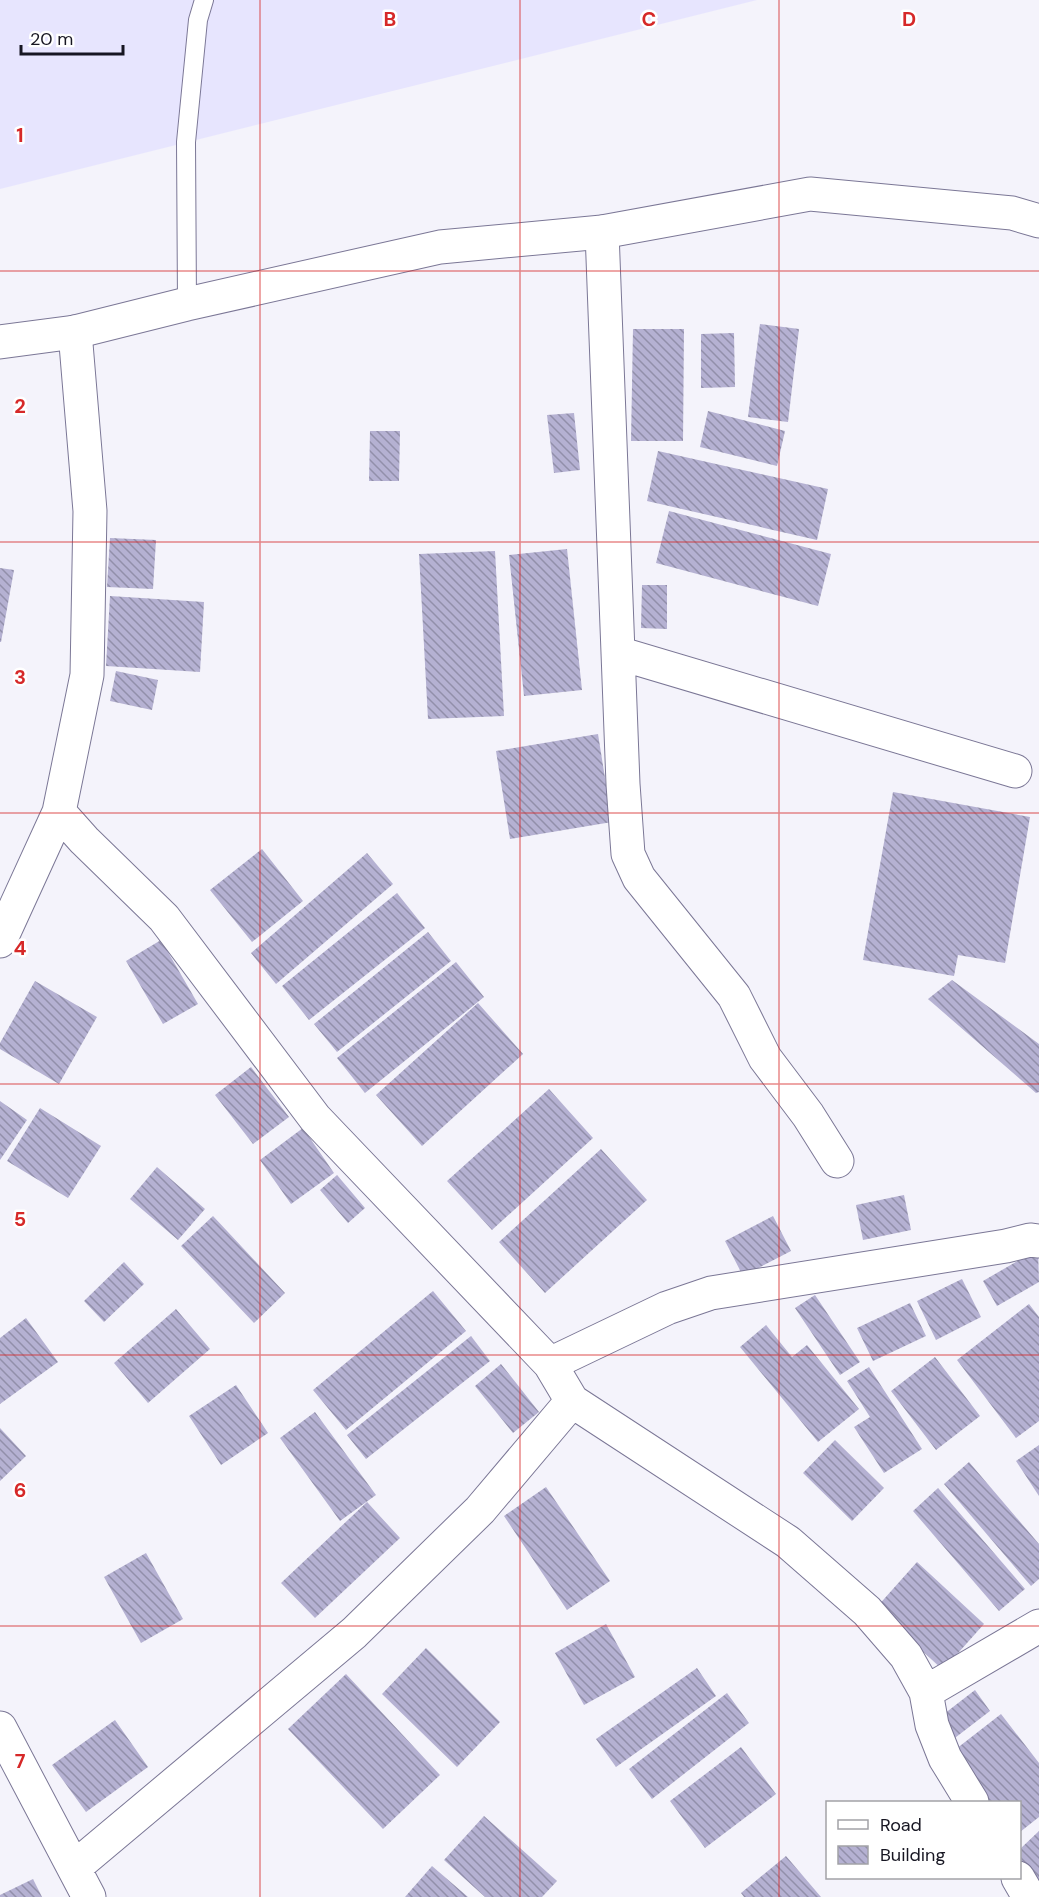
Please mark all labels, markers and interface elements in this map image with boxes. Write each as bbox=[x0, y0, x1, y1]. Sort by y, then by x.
text: B bbox=[384, 6, 396, 32]
text: C bbox=[642, 6, 656, 32]
text: D bbox=[902, 6, 916, 32]
scale bar bbox=[21, 18, 123, 56]
text: 20 m bbox=[30, 27, 73, 51]
text: 1 bbox=[16, 122, 24, 148]
text: 2 bbox=[14, 393, 26, 419]
text: 3 bbox=[14, 664, 26, 690]
text: 4 bbox=[14, 935, 27, 961]
text: 5 bbox=[14, 1206, 26, 1232]
text: 6 bbox=[14, 1477, 26, 1503]
text: 7 bbox=[15, 1748, 26, 1774]
legend bbox=[826, 1801, 1021, 1879]
text: Road bbox=[880, 1813, 922, 1837]
text: Building bbox=[880, 1843, 945, 1867]

